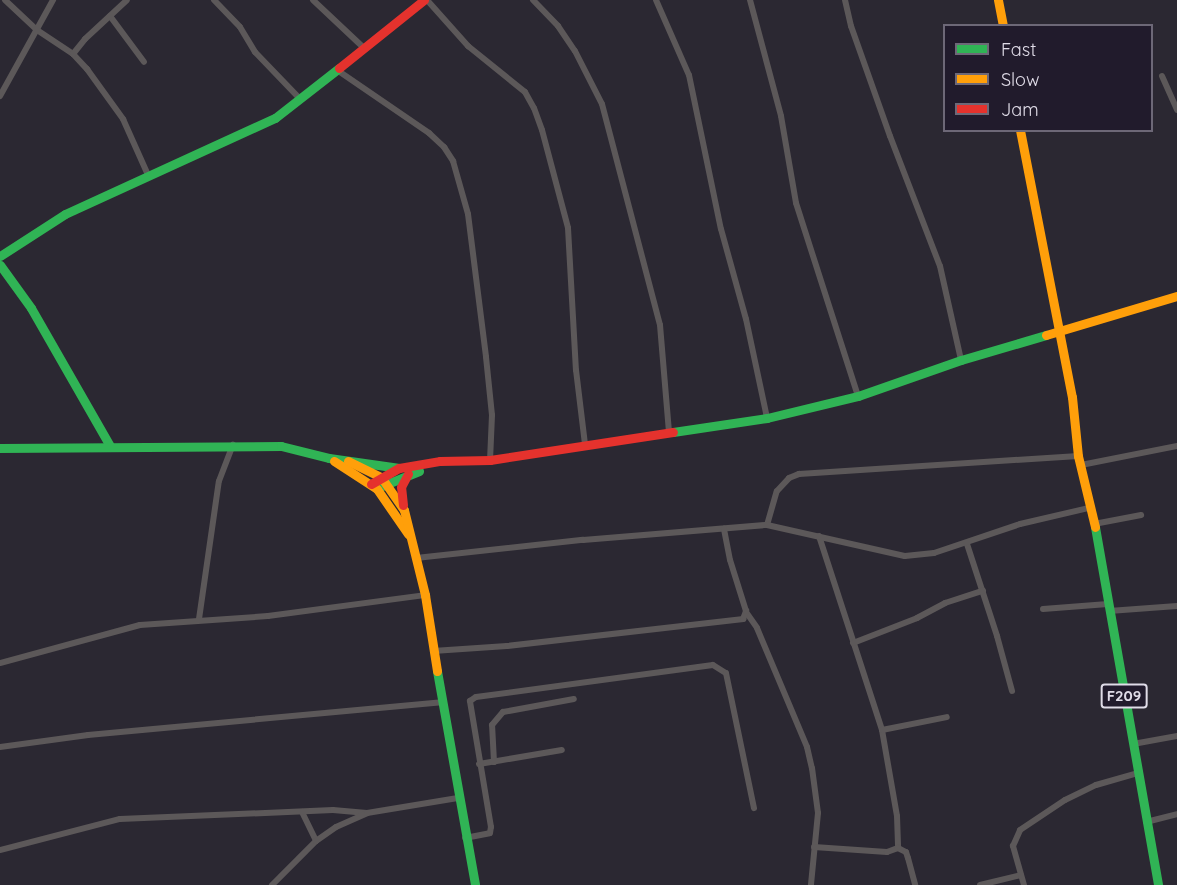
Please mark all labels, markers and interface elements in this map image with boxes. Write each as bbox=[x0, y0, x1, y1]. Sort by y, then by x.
legend bbox=[943, 24, 1153, 132]
text: Fast bbox=[1001, 38, 1036, 61]
text: Slow bbox=[1001, 68, 1039, 91]
text: Jam bbox=[1001, 98, 1039, 121]
road number: F209 bbox=[1100, 684, 1148, 708]

